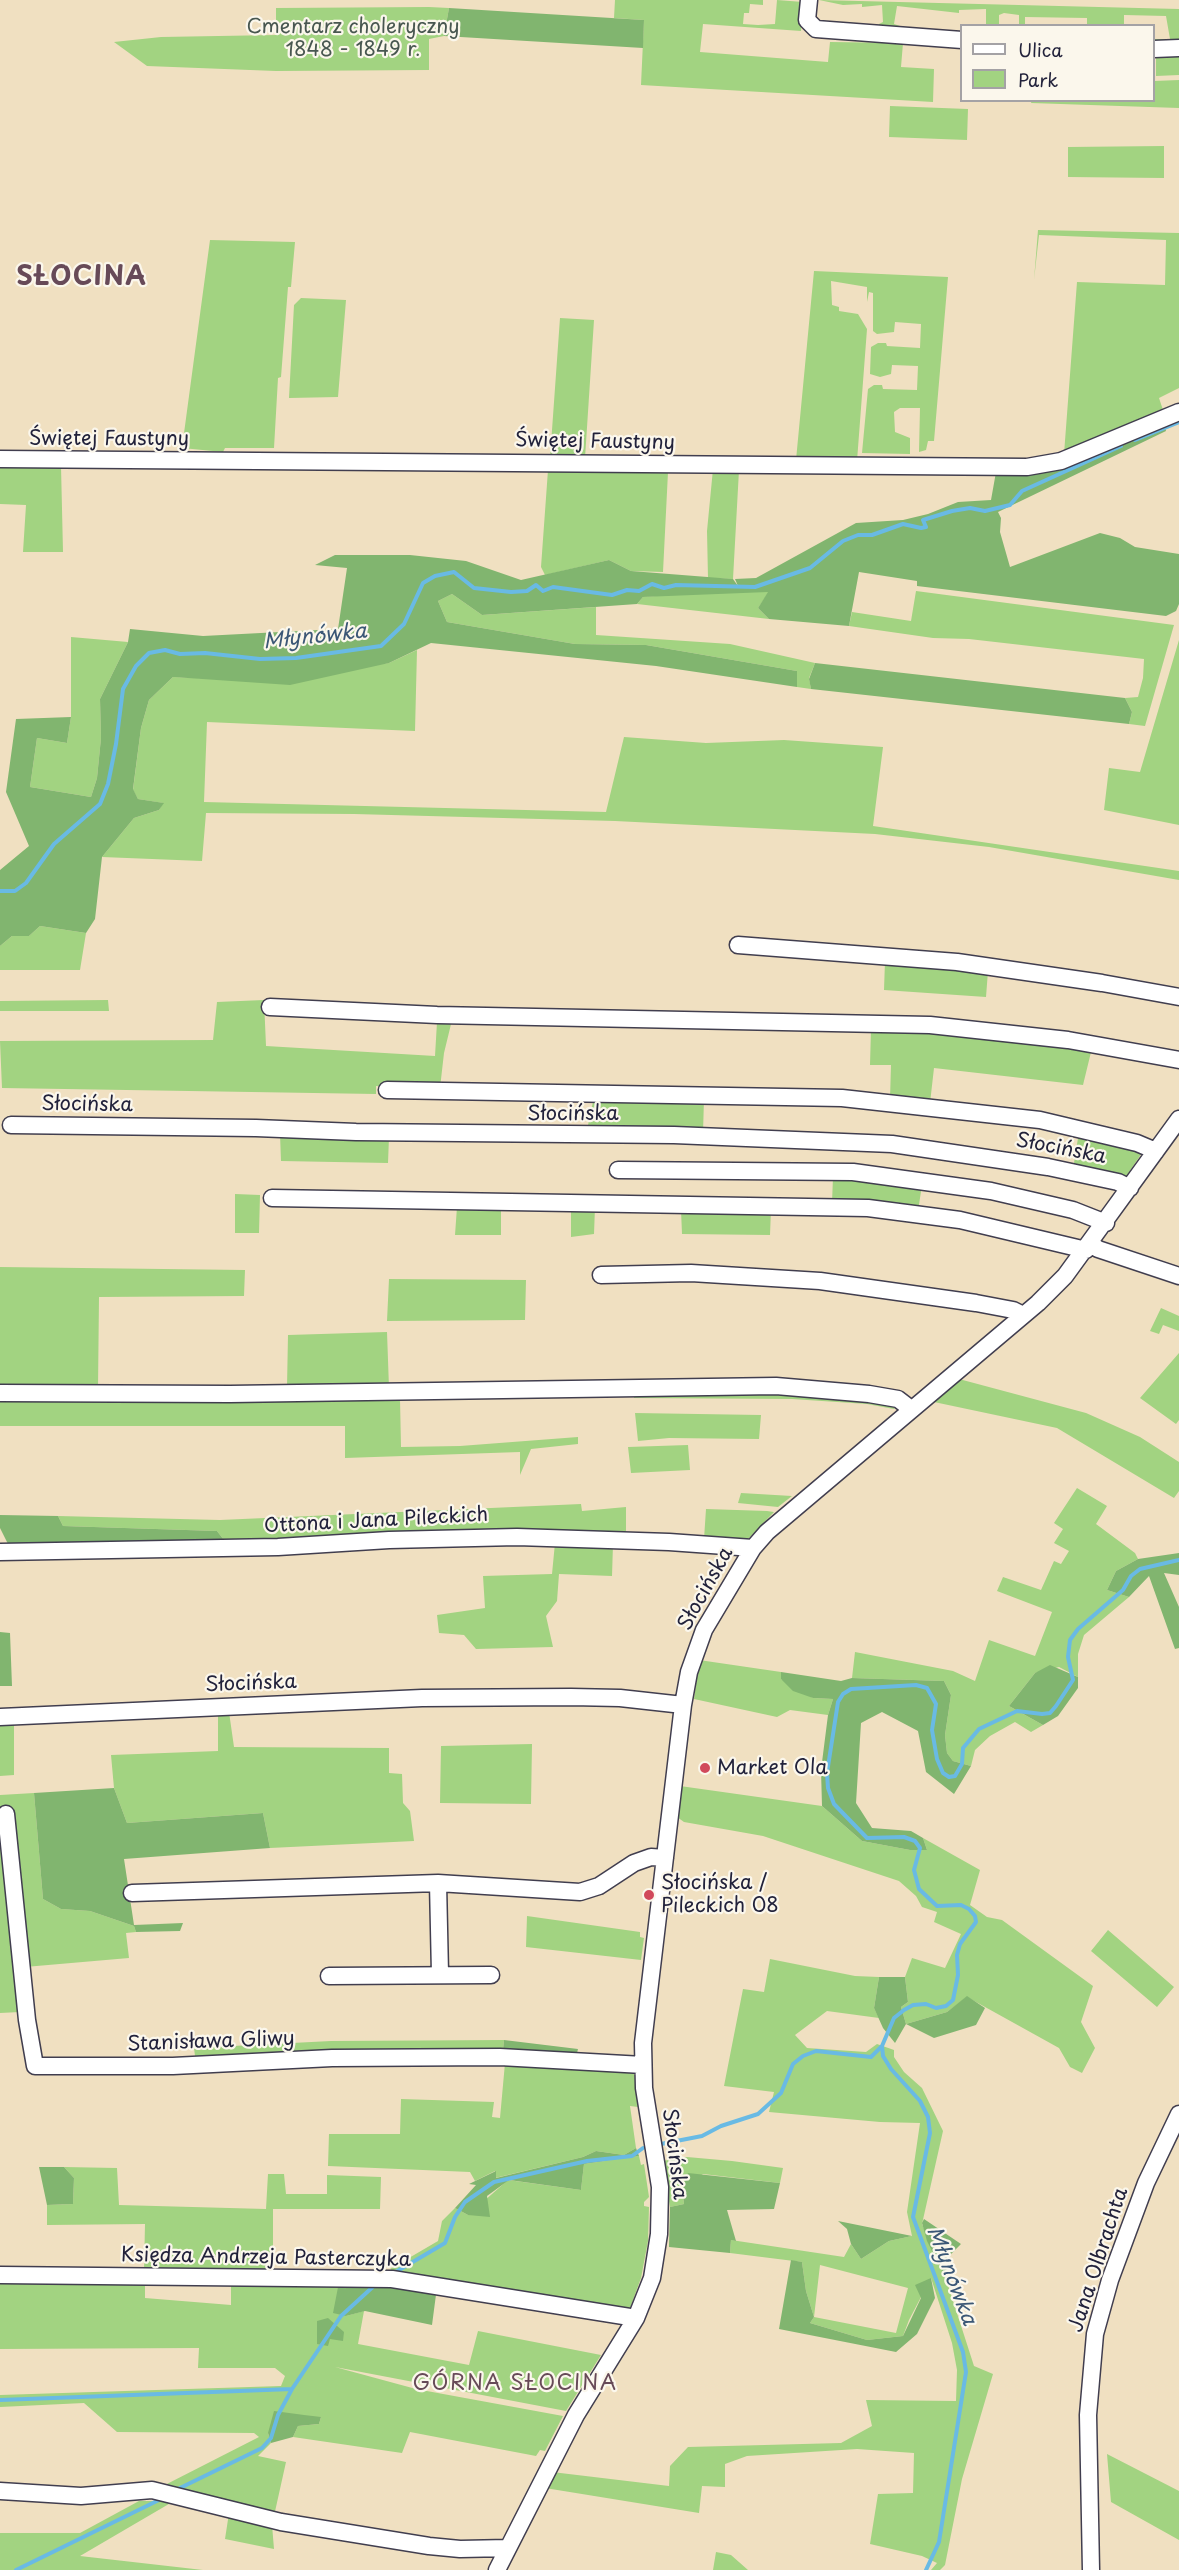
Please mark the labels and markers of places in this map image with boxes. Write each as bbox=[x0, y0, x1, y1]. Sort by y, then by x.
place label: Market Ola bbox=[717, 1756, 828, 1780]
marker: Market Ola bbox=[698, 1761, 712, 1775]
place label: Słocińska / Pileckich 08 bbox=[661, 1871, 779, 1918]
marker: Słocińska / Pileckich 08 bbox=[642, 1888, 656, 1902]

